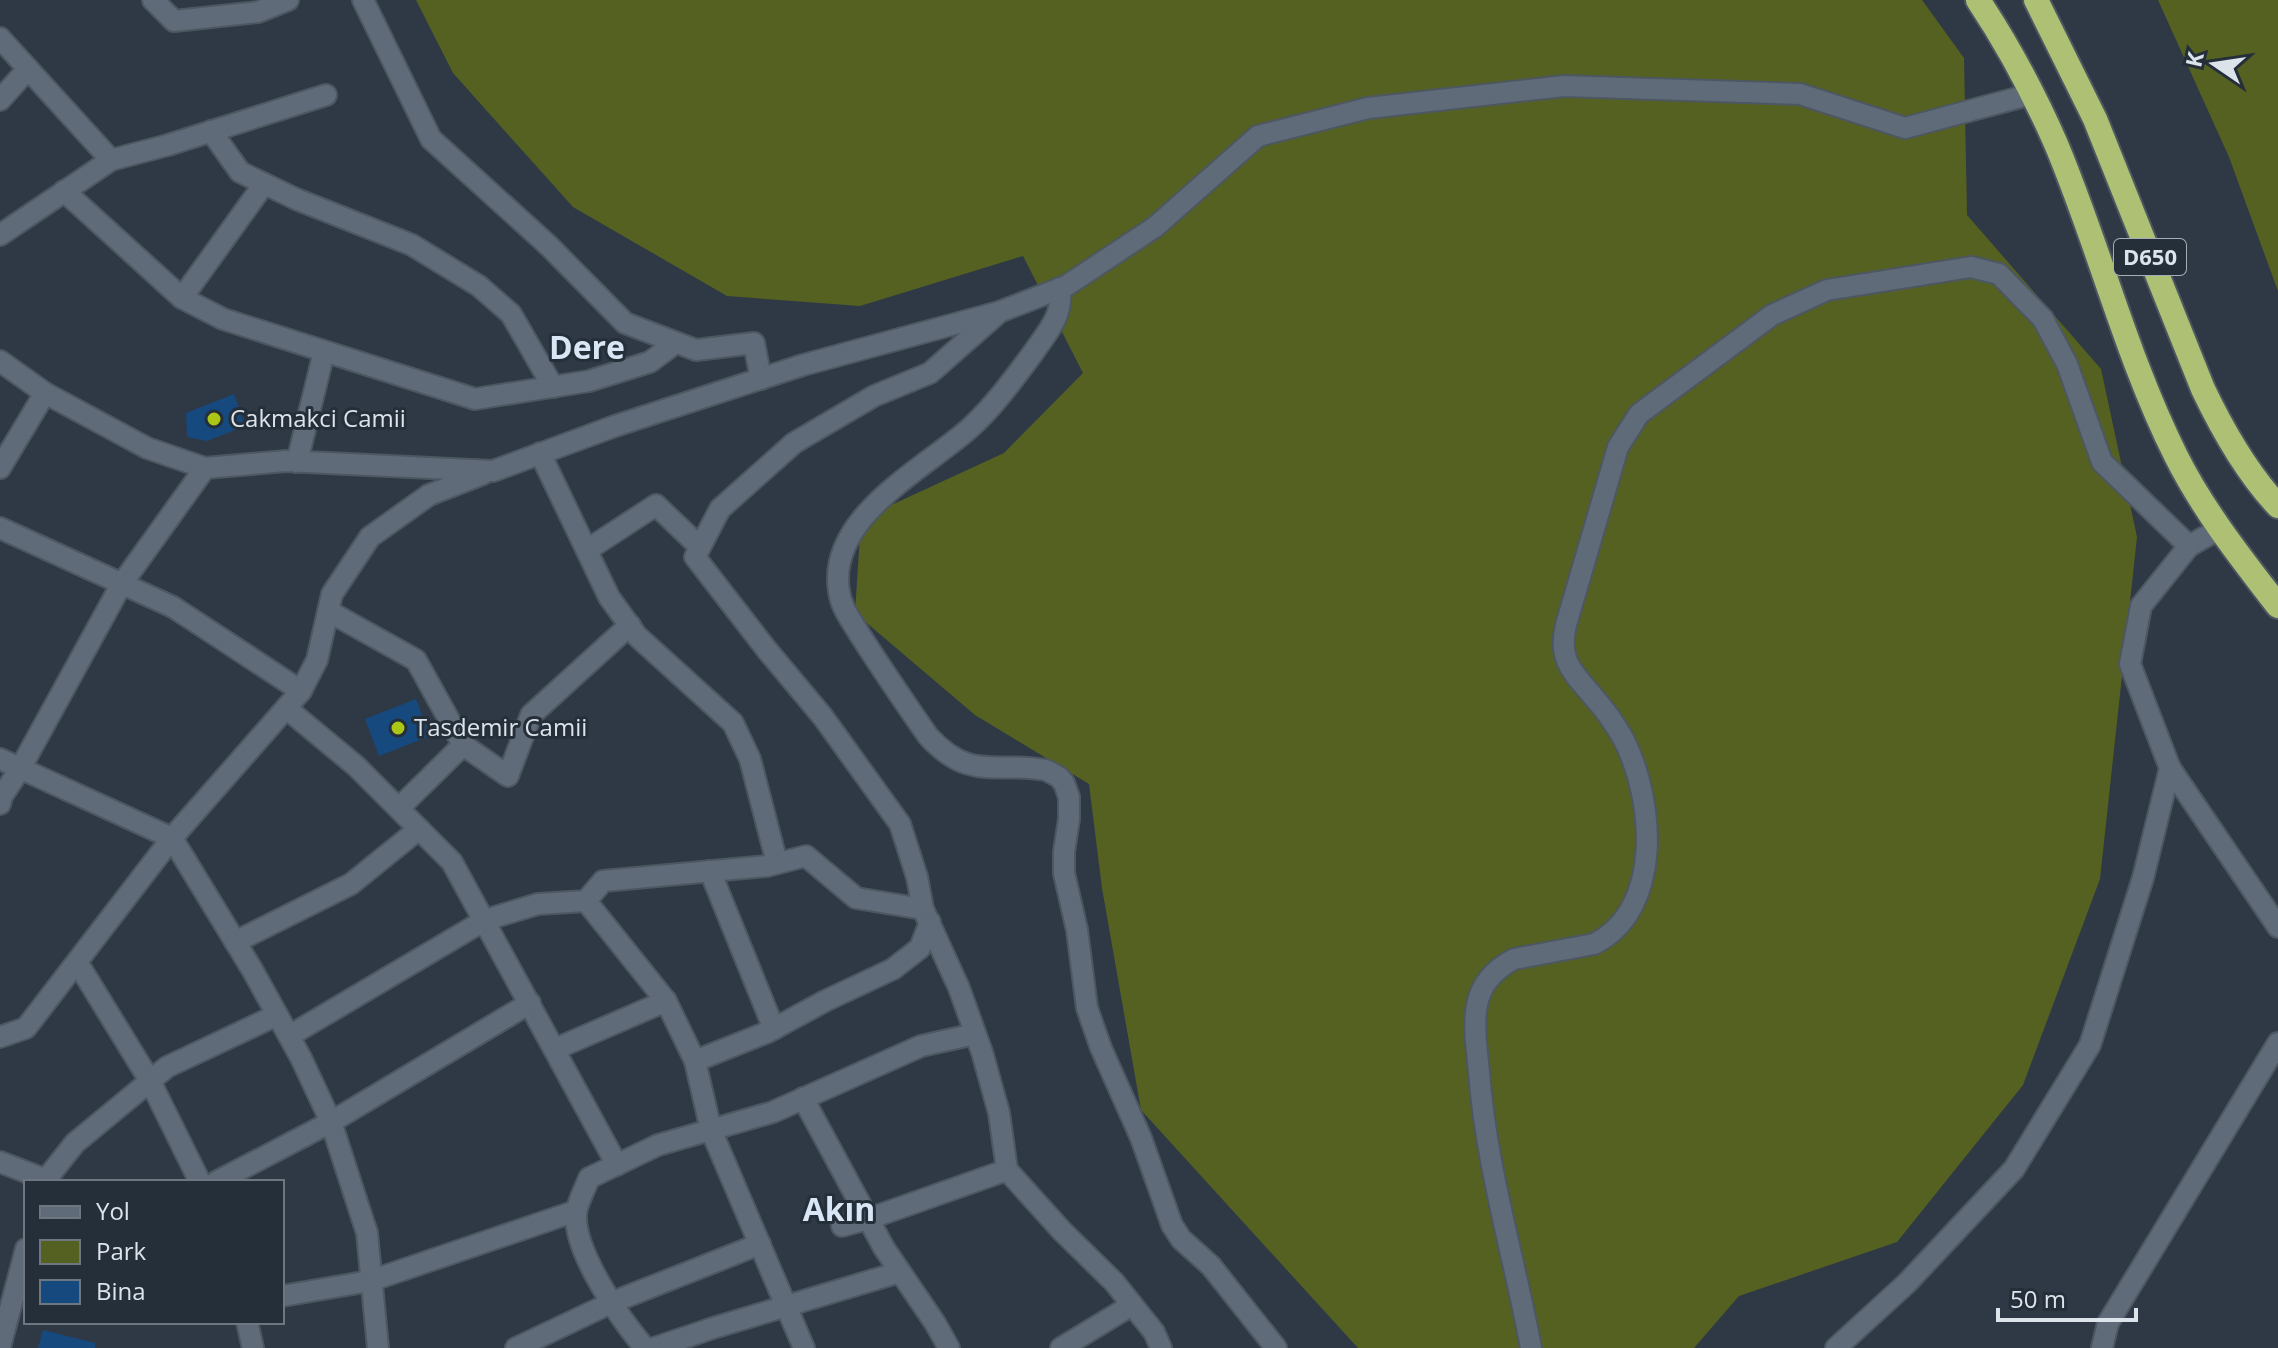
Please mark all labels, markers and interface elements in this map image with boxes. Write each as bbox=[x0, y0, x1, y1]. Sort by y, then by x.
north arrow bbox=[2174, 24, 2254, 104]
text: K bbox=[2177, 48, 2210, 70]
road number: D650 bbox=[2114, 239, 2186, 275]
district label: Dere bbox=[549, 325, 625, 368]
place label: Cakmakci Camii bbox=[230, 401, 406, 434]
marker: Cakmakci Camii bbox=[205, 410, 223, 428]
place label: Tasdemir Camii bbox=[414, 710, 587, 743]
marker: Tasdemir Camii bbox=[389, 719, 407, 737]
legend bbox=[24, 1180, 284, 1324]
district label: Akın bbox=[803, 1187, 875, 1230]
text: Yol bbox=[96, 1194, 130, 1227]
text: Park bbox=[96, 1234, 147, 1267]
scale bar bbox=[1998, 1272, 2136, 1322]
text: Bina bbox=[96, 1274, 146, 1307]
text: 50 m bbox=[2010, 1282, 2066, 1315]

